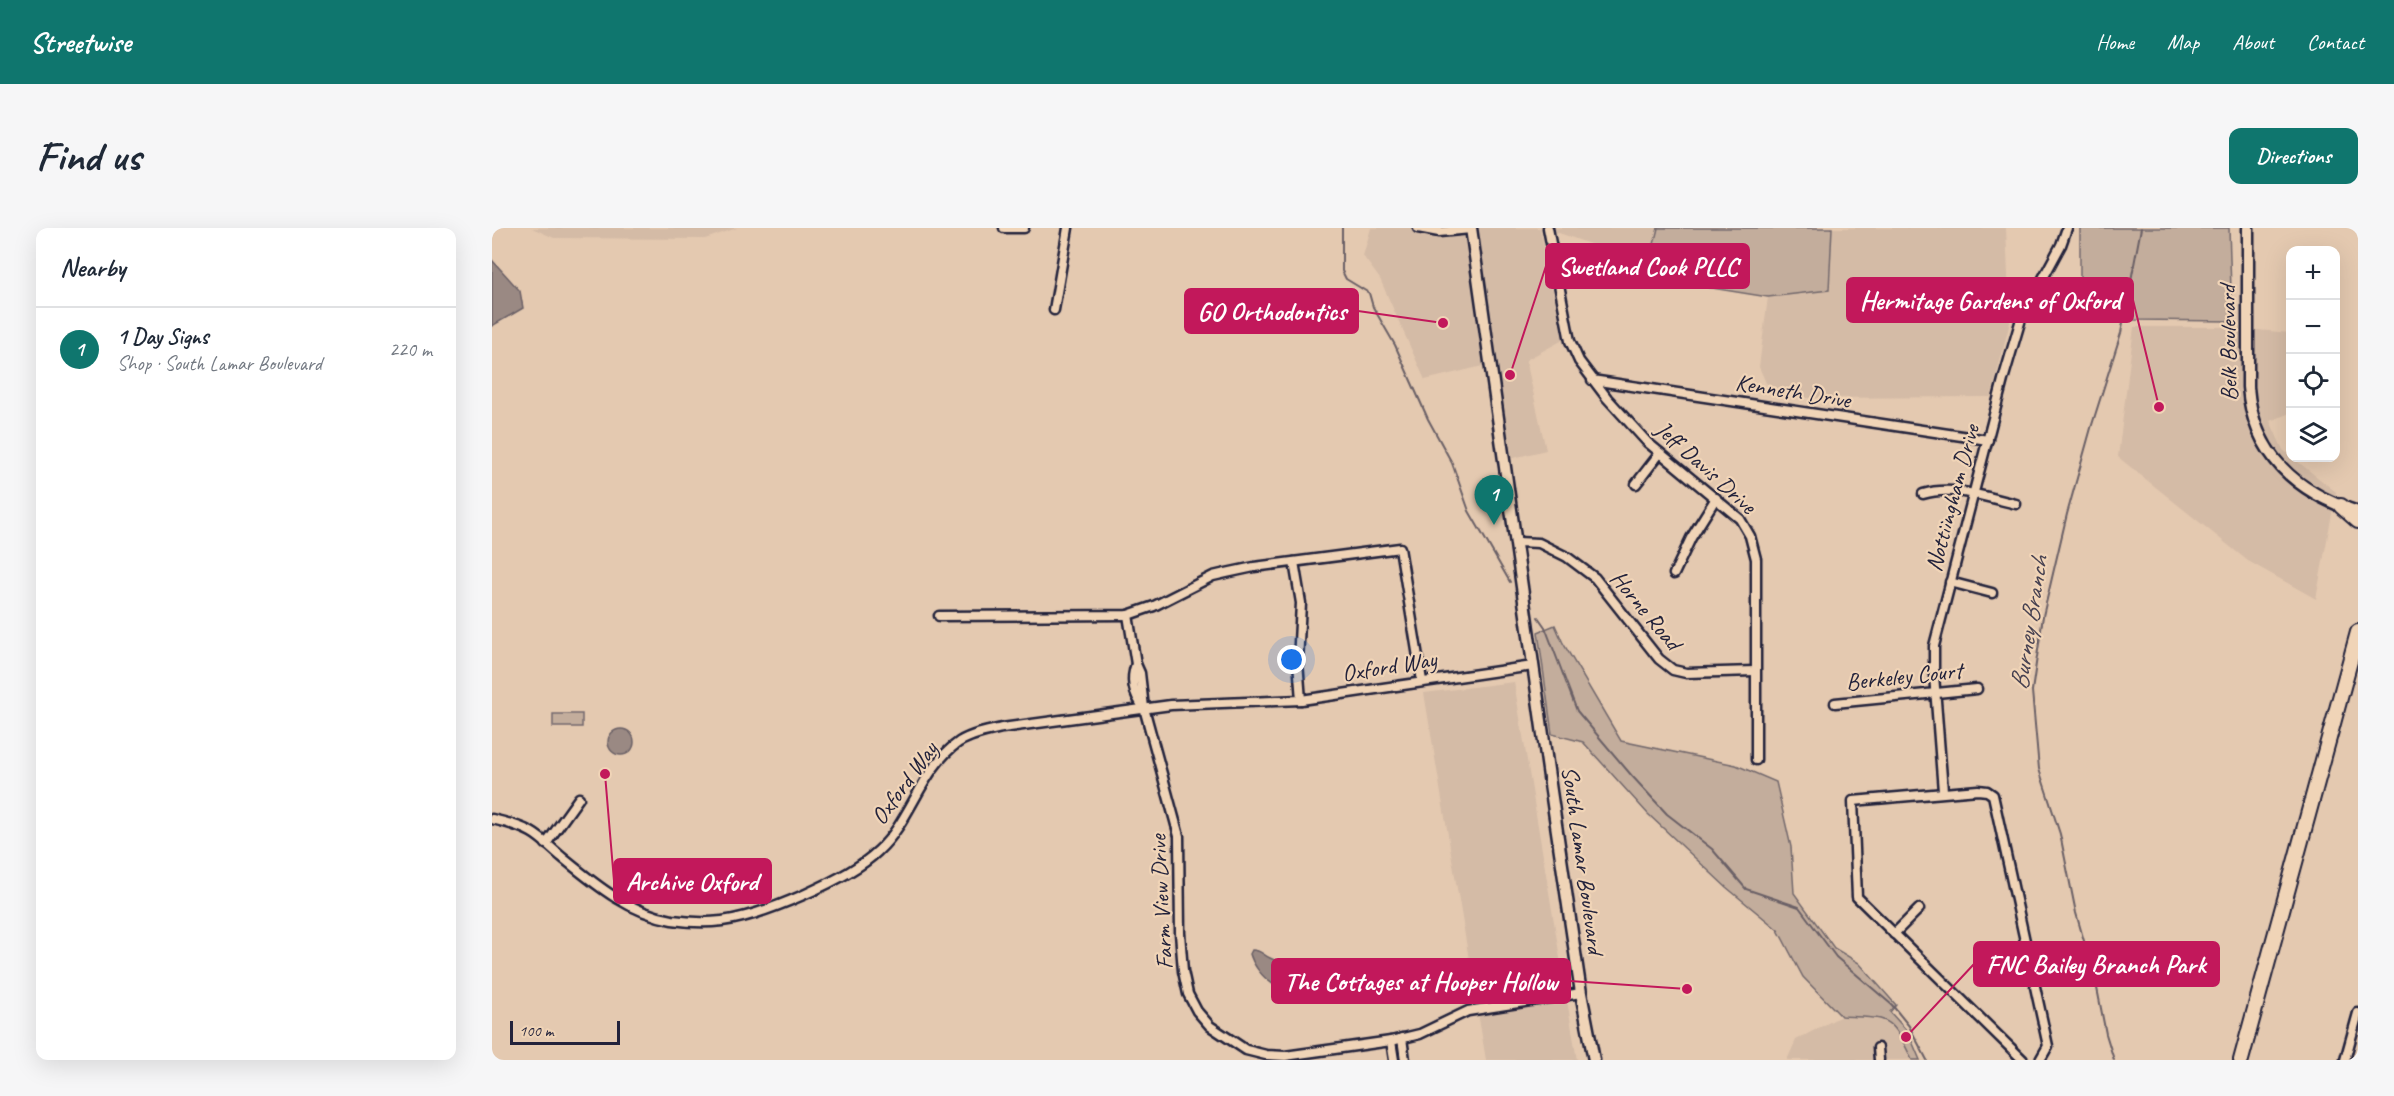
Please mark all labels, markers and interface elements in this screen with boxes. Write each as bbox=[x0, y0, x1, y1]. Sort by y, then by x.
text: Streetwise bbox=[30, 25, 131, 60]
text: Home bbox=[2096, 29, 2134, 55]
text: Map bbox=[2167, 29, 2199, 55]
text: About bbox=[2232, 29, 2274, 55]
text: Contact bbox=[2307, 29, 2364, 55]
button: Directions bbox=[2229, 128, 2358, 184]
text: Find us bbox=[36, 130, 141, 183]
callout: Swetland Cook PLLC bbox=[1546, 244, 1749, 288]
map controls bbox=[2286, 246, 2340, 462]
button: + bbox=[2286, 246, 2340, 300]
text: Swetland Cook PLLC bbox=[1558, 250, 1742, 283]
text: Nearby bbox=[60, 251, 125, 284]
callout: Hermitage Gardens of Oxford bbox=[1847, 278, 2133, 322]
street label: Belk Boulevard bbox=[2212, 281, 2244, 401]
text: Hermitage Gardens of Oxford bbox=[1860, 284, 2125, 317]
callout: GO Orthodontics bbox=[1185, 289, 1358, 333]
text: GO Orthodontics bbox=[1198, 295, 1349, 328]
button: − bbox=[2286, 300, 2340, 354]
text: 1 Day Signs bbox=[117, 323, 208, 351]
text: 1 bbox=[75, 337, 84, 362]
text: 220 m bbox=[389, 337, 432, 362]
text: Shop · South Lamar Boulevard bbox=[117, 351, 322, 376]
button: locate bbox=[2286, 354, 2340, 408]
street label: Kenneth Drive bbox=[1733, 367, 1855, 415]
button: layers bbox=[2286, 408, 2340, 462]
street label: Jeff Davis Drive bbox=[1649, 413, 1764, 522]
street label: Nottiingham Drive bbox=[1918, 419, 1987, 575]
pin: 1 bbox=[1474, 476, 1514, 525]
water label: Burney Branch bbox=[2002, 552, 2056, 692]
street label: Horne Road bbox=[1604, 564, 1690, 659]
street label: Oxford Way bbox=[1340, 643, 1440, 688]
your location bbox=[1277, 645, 1306, 674]
street label: Berkeley Court bbox=[1844, 655, 1967, 697]
street label: Oxford Way bbox=[864, 734, 945, 830]
street label: South Lamar Boulevard bbox=[1555, 764, 1612, 959]
street label: Farm View Drive bbox=[1142, 832, 1180, 970]
callout: Archive Oxford bbox=[614, 859, 771, 903]
text: Archive Oxford bbox=[626, 865, 762, 898]
callout: FNC Bailey Branch Park bbox=[1974, 942, 2219, 986]
text: FNC Bailey Branch Park bbox=[1986, 948, 2208, 981]
callout: The Cottages at Hooper Hollow bbox=[1272, 959, 1570, 1003]
text: The Cottages at Hooper Hollow bbox=[1284, 965, 1560, 998]
scale bar bbox=[510, 1018, 620, 1046]
text: 100 m bbox=[519, 1021, 553, 1041]

